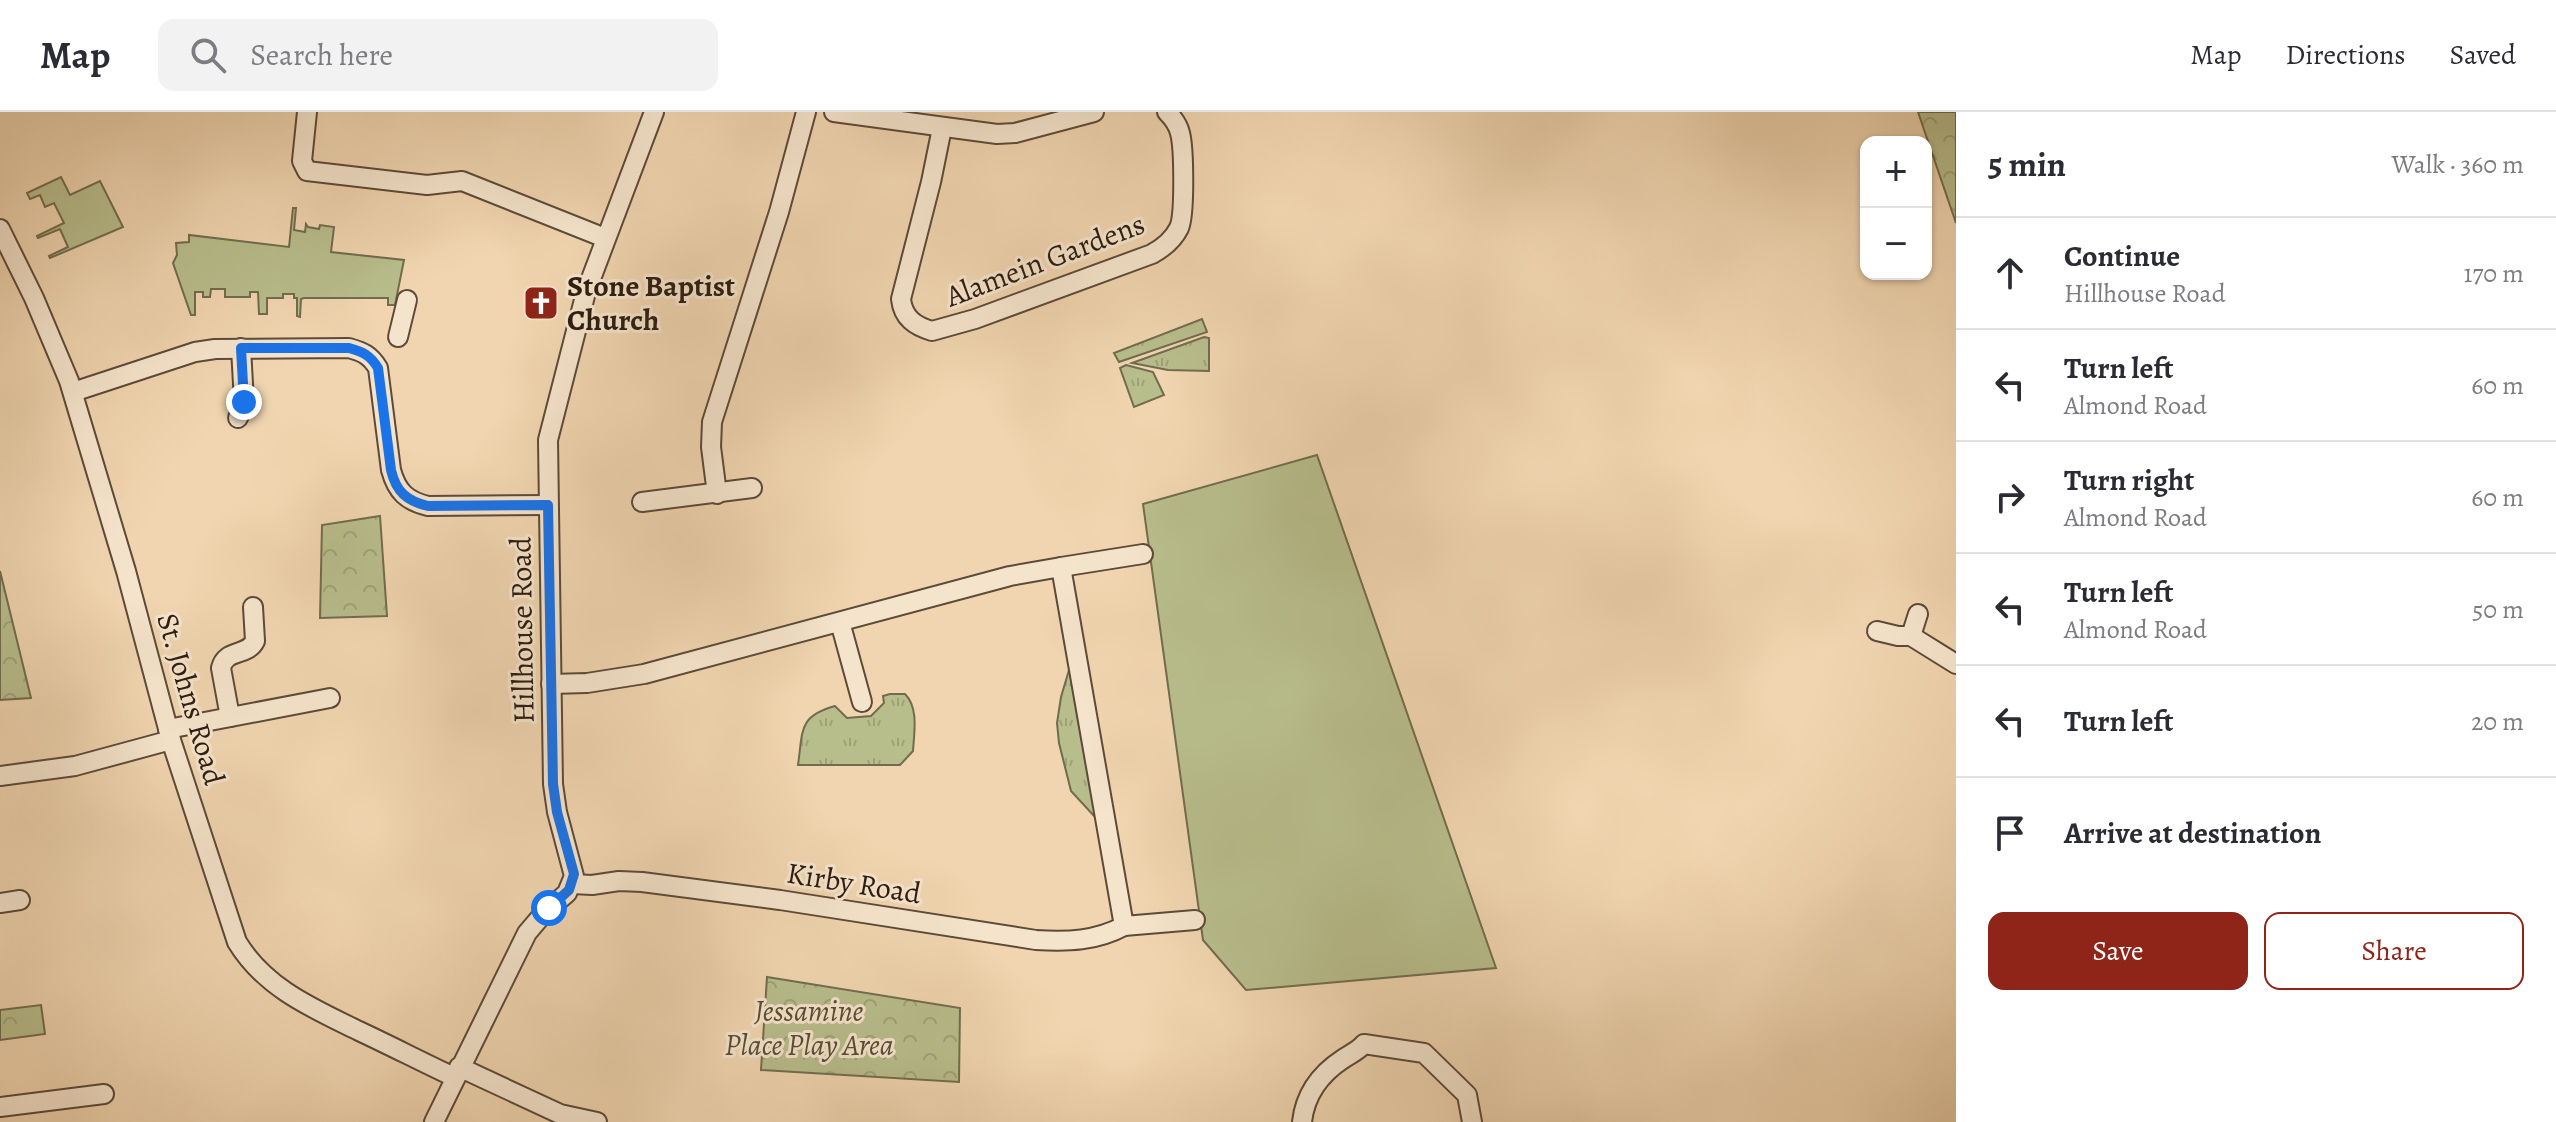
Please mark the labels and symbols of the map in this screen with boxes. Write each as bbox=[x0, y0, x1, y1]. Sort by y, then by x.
street label: Alamein Gardens bbox=[939, 204, 1150, 317]
place label: Stone Baptist Church bbox=[567, 266, 735, 340]
church icon: Stone Baptist Church bbox=[522, 284, 560, 322]
route end bbox=[226, 384, 262, 420]
street label: Hillhouse Road bbox=[500, 536, 544, 724]
street label: St. Johns Road bbox=[147, 609, 235, 790]
street label: Kirby Road bbox=[784, 853, 925, 913]
route start bbox=[531, 890, 567, 926]
park label: Jessamine Place Play Area bbox=[724, 991, 894, 1065]

